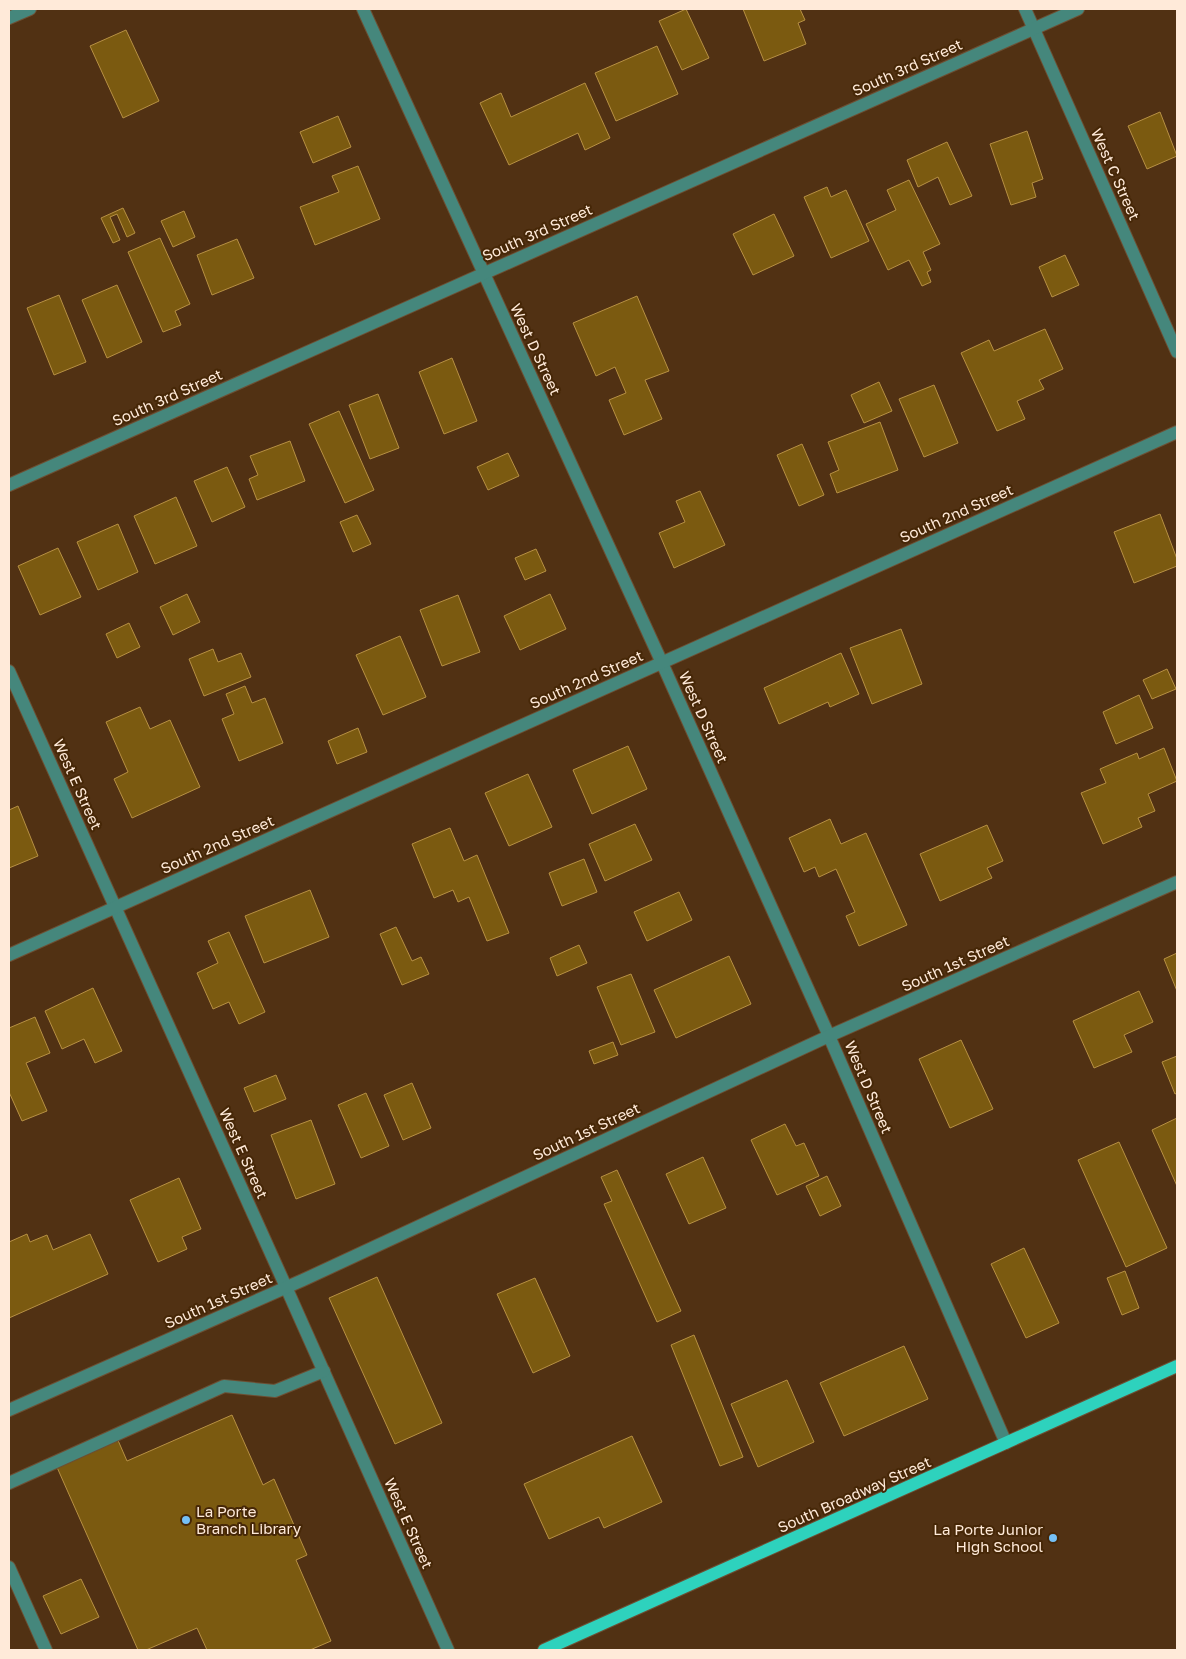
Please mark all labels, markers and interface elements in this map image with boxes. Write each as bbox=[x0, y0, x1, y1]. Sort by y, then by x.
street label: South 3rd Street bbox=[849, 35, 965, 99]
street label: West C Street bbox=[1088, 125, 1144, 223]
street label: South 3rd Street bbox=[479, 200, 595, 264]
street label: West D Street bbox=[507, 300, 565, 398]
street label: South 3rd Street bbox=[109, 365, 225, 429]
street label: South 2nd Street bbox=[897, 480, 1015, 546]
street label: South 2nd Street bbox=[527, 646, 645, 712]
street label: West D Street bbox=[676, 668, 732, 766]
street label: West E Street bbox=[50, 736, 106, 832]
street label: South 2nd Street bbox=[158, 811, 276, 877]
street label: South 1st Street bbox=[898, 931, 1012, 995]
street label: West D Street bbox=[841, 1038, 897, 1136]
street label: South 1st Street bbox=[530, 1098, 642, 1164]
street label: West E Street bbox=[216, 1105, 272, 1201]
street label: South 1st Street bbox=[161, 1268, 275, 1332]
street label: South Broadway Street bbox=[775, 1452, 933, 1536]
street label: West E Street bbox=[381, 1475, 437, 1571]
place label: La Porte Branch Library bbox=[196, 1502, 302, 1537]
marker: La Porte Branch Library bbox=[180, 1514, 192, 1526]
place label: La Porte Junior High School bbox=[933, 1520, 1043, 1555]
marker: La Porte Junior High School bbox=[1047, 1532, 1059, 1544]

